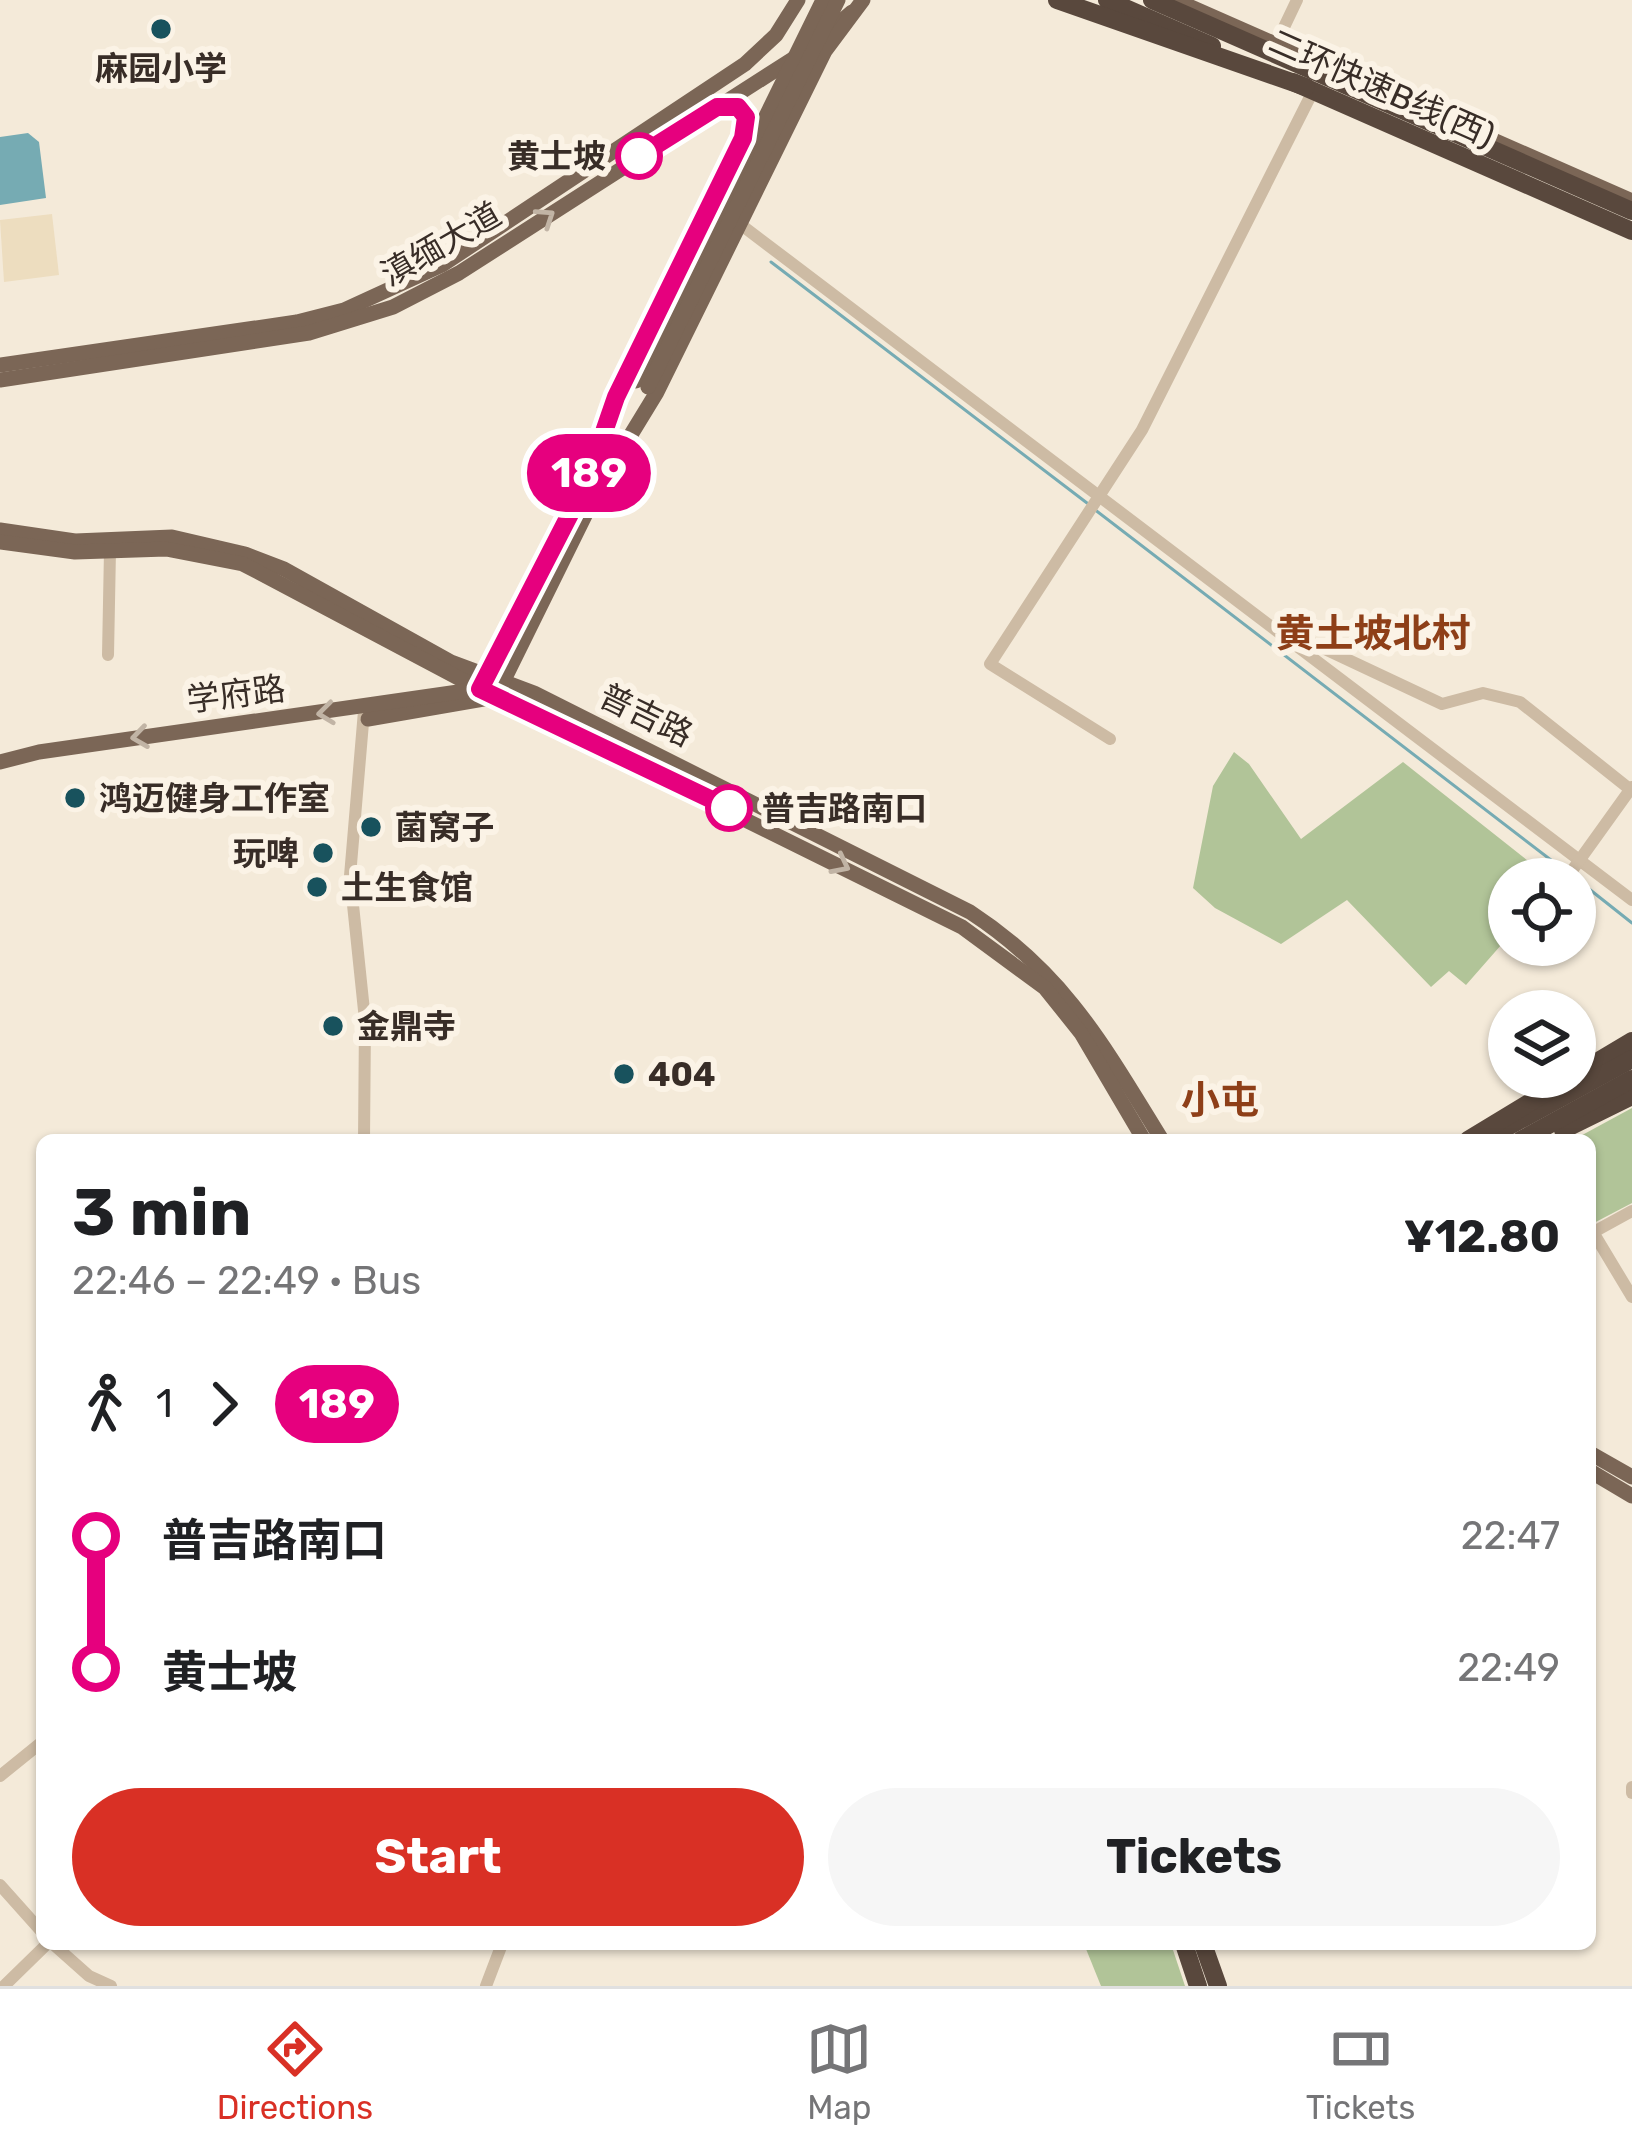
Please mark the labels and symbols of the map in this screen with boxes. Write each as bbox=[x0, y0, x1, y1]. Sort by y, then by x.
marker: 麻园小学 bbox=[148, 16, 174, 42]
street label: 二环快速B线(西) bbox=[1263, 21, 1501, 155]
place label: 麻园小学 bbox=[95, 49, 227, 88]
marker: 黄士坡 bbox=[617, 134, 661, 178]
place label: 黄士坡 bbox=[507, 137, 606, 176]
street label: 滇缅大道 bbox=[374, 194, 508, 294]
one-way arrow bbox=[533, 209, 555, 231]
line badge: 189 bbox=[520, 434, 658, 512]
district label: 黄土坡北村 bbox=[1275, 611, 1471, 657]
street label: 学府路 bbox=[184, 669, 288, 719]
street label: 普吉路 bbox=[593, 676, 699, 754]
one-way arrow bbox=[316, 700, 336, 726]
one-way arrow bbox=[130, 723, 149, 749]
place label: 鸿迈健身工作室 bbox=[99, 779, 330, 818]
marker: 鸿迈健身工作室 bbox=[62, 785, 88, 811]
marker: 普吉路南口 bbox=[707, 786, 751, 830]
place label: 普吉路南口 bbox=[762, 789, 927, 828]
place label: 菌窝子 bbox=[395, 808, 494, 847]
marker: 菌窝子 bbox=[358, 814, 384, 840]
place label: 玩啤 bbox=[233, 834, 299, 873]
marker: 玩啤 bbox=[310, 840, 336, 866]
one-way arrow bbox=[829, 850, 850, 874]
place label: 土生食馆 bbox=[341, 868, 473, 907]
marker: 土生食馆 bbox=[304, 874, 330, 900]
place label: 金鼎寺 bbox=[357, 1007, 456, 1046]
marker: 金鼎寺 bbox=[320, 1013, 346, 1039]
place label: 404 bbox=[648, 1055, 716, 1094]
marker: 404 bbox=[611, 1061, 637, 1087]
district label: 小屯 bbox=[1181, 1078, 1259, 1124]

